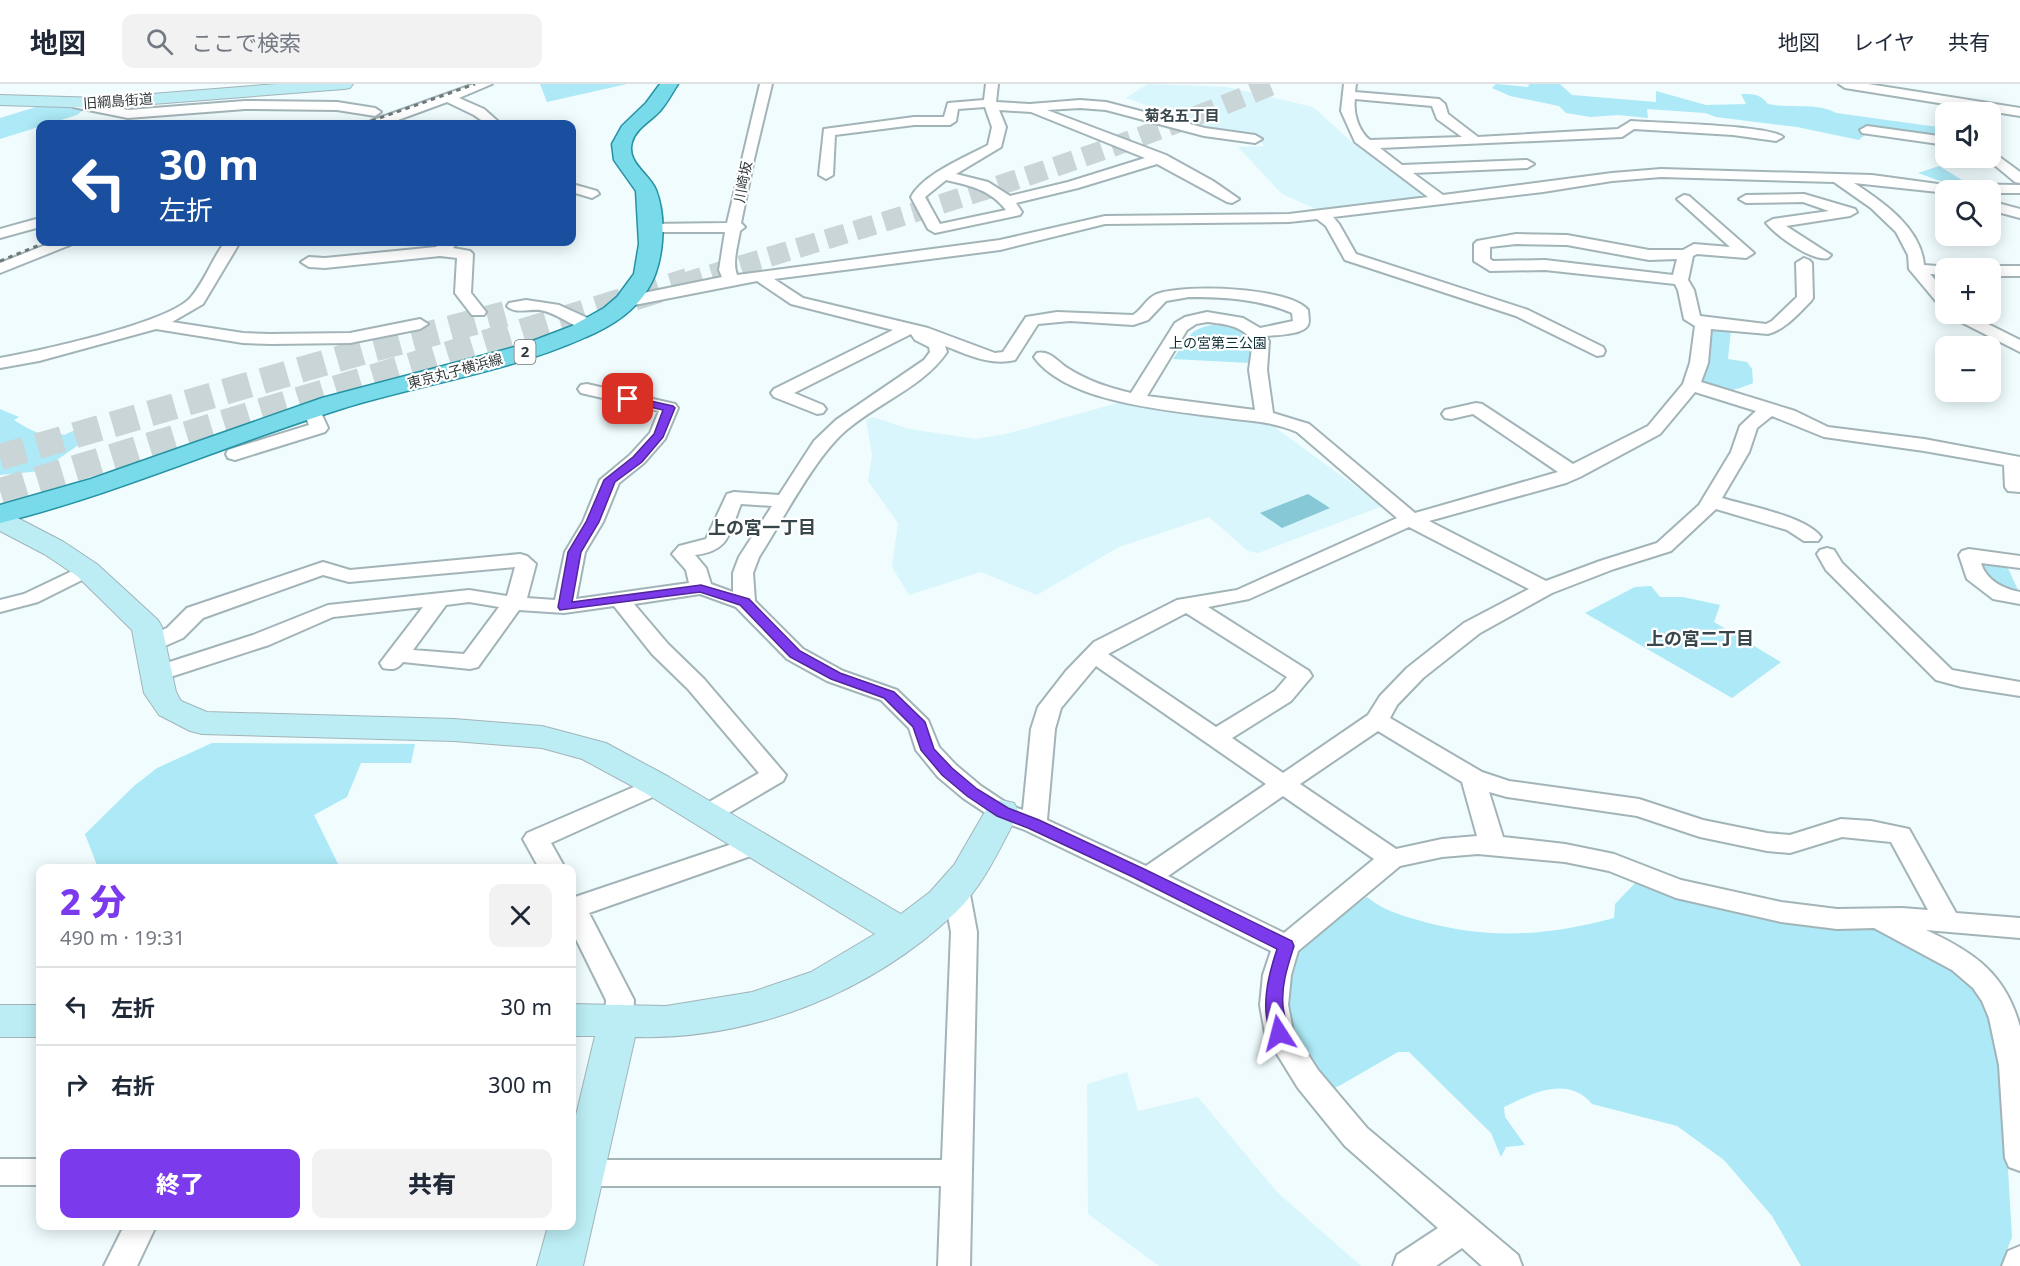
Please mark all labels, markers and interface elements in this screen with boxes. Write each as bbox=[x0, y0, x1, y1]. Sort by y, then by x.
search box bbox=[122, 14, 542, 68]
text: 地図 bbox=[30, 23, 86, 61]
icon: search bbox=[143, 25, 176, 58]
text: ここで検索 bbox=[191, 27, 301, 57]
text: 地図 bbox=[1778, 28, 1820, 56]
text: レイヤ bbox=[1853, 28, 1915, 56]
text: 共有 bbox=[1948, 28, 1990, 56]
street label: 旧綱島街道 bbox=[82, 89, 154, 112]
map controls bbox=[1935, 102, 2001, 402]
button: sound bbox=[1935, 102, 2001, 168]
district label: 菊名五丁目 bbox=[1144, 105, 1220, 125]
text: 30 m bbox=[159, 135, 259, 192]
icon: left bbox=[60, 144, 138, 222]
street label: 川崎坂 bbox=[729, 159, 756, 204]
button: search bbox=[1935, 180, 2001, 246]
text: 左折 bbox=[159, 191, 213, 228]
button: + bbox=[1935, 258, 2001, 324]
park label: 上の宮第三公園 bbox=[1169, 333, 1267, 352]
button: − bbox=[1935, 336, 2001, 402]
road number: 2 bbox=[514, 340, 536, 364]
street label: 東京丸子横浜線 bbox=[405, 349, 505, 392]
pin bbox=[602, 373, 653, 424]
icon: arrive bbox=[611, 382, 644, 415]
district label: 上の宮一丁目 bbox=[708, 515, 816, 539]
district label: 上の宮二丁目 bbox=[1646, 626, 1754, 650]
text: 2 分 bbox=[60, 877, 126, 926]
button: close bbox=[489, 884, 552, 947]
text: 490 m · 19:31 bbox=[60, 924, 185, 951]
icon: left bbox=[60, 990, 93, 1023]
text: 30 m bbox=[501, 991, 552, 1021]
text: 左折 bbox=[111, 992, 155, 1022]
position arrow bbox=[1247, 1001, 1311, 1065]
icon: right bbox=[60, 1068, 93, 1101]
text: 300 m bbox=[488, 1069, 552, 1099]
text: 右折 bbox=[111, 1070, 155, 1100]
button: 終了 bbox=[60, 1149, 300, 1218]
button: 共有 bbox=[312, 1149, 552, 1218]

